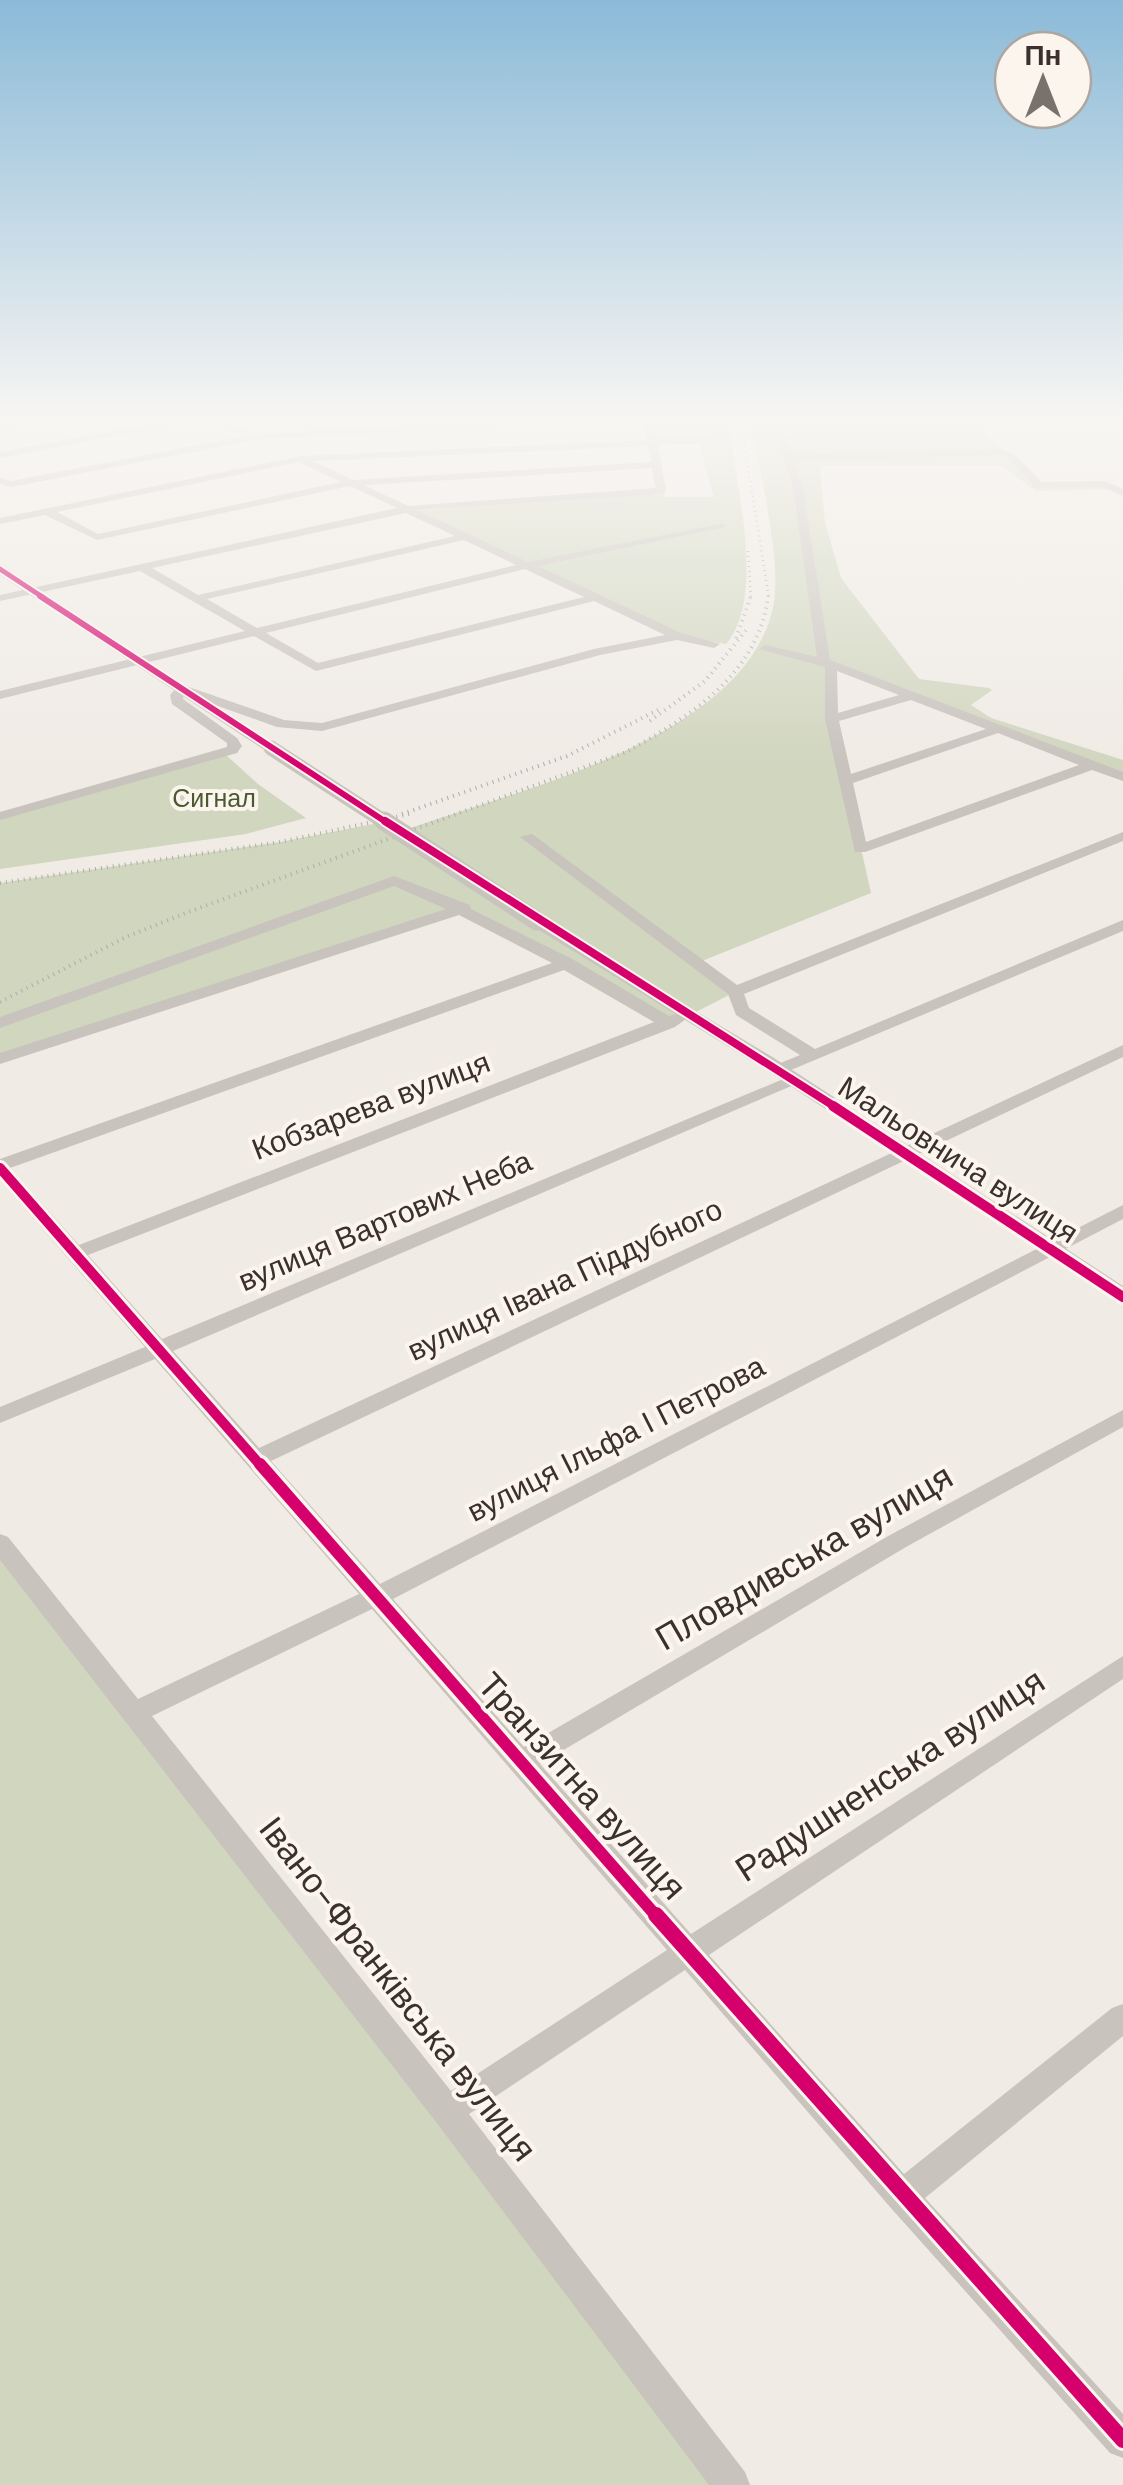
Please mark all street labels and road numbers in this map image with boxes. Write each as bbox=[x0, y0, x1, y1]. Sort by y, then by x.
street label: Кобзарева вулиця bbox=[246, 1042, 495, 1169]
street label: Мальовнича вулиця bbox=[831, 1067, 1086, 1252]
street label: вулиця Вартових Неба bbox=[232, 1141, 538, 1300]
street label: вулиця Івана Піддубного bbox=[401, 1189, 729, 1370]
street label: вулиця Ільфа І Петрова bbox=[460, 1346, 772, 1531]
street label: Пловдивська вулиця bbox=[647, 1453, 961, 1661]
street label: Радушненська вулиця bbox=[727, 1658, 1053, 1892]
street label: Транзитна вулиця bbox=[468, 1663, 696, 1909]
street label: Івано-Франківська вулиця bbox=[249, 1807, 547, 2171]

